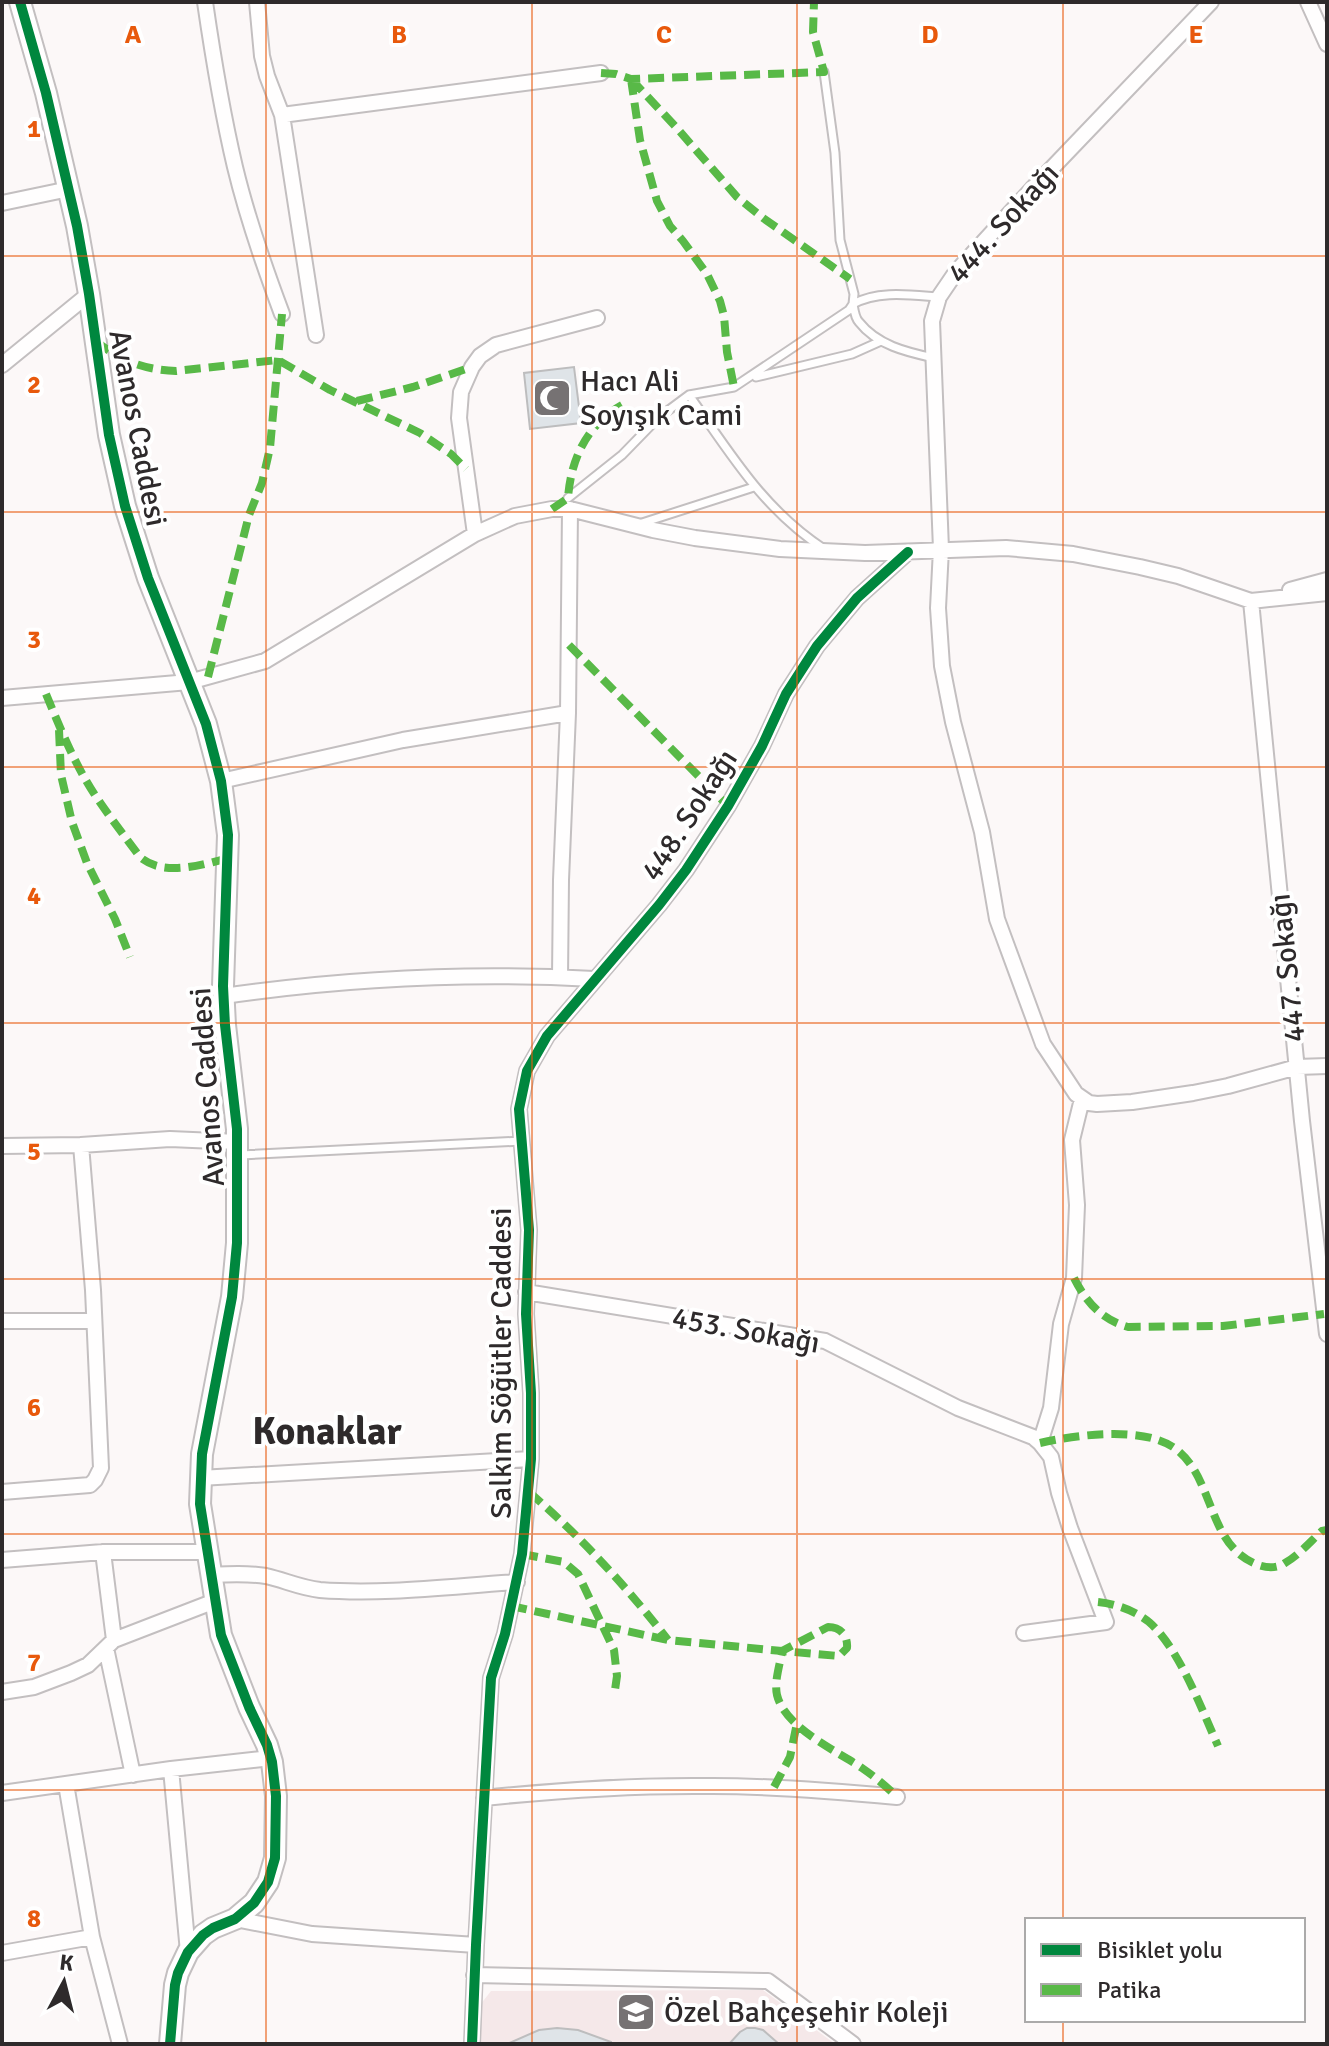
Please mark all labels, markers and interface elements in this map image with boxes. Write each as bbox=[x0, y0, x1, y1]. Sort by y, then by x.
text: A bbox=[125, 19, 142, 51]
text: B bbox=[391, 19, 407, 51]
text: C bbox=[656, 19, 672, 51]
text: D bbox=[921, 19, 939, 51]
text: E bbox=[1189, 19, 1203, 51]
text: 1 bbox=[27, 113, 41, 145]
street label: 444. Sokağı bbox=[940, 155, 1067, 291]
street label: Avanos Caddesi bbox=[100, 327, 175, 530]
place label: Hacı Ali Soyışık Cami bbox=[580, 363, 742, 434]
text: 2 bbox=[27, 369, 41, 401]
mosque icon: Hacı Ali Soyışık Cami bbox=[531, 377, 573, 419]
text: 3 bbox=[27, 624, 41, 656]
street label: 448. Sokağı bbox=[633, 743, 746, 888]
text: 4 bbox=[27, 880, 41, 912]
street label: 447. Sokağı bbox=[1261, 892, 1314, 1044]
street label: Avanos Caddesi bbox=[182, 986, 233, 1188]
text: 5 bbox=[27, 1136, 41, 1168]
street label: Salkım Söğütler Caddesi bbox=[483, 1207, 520, 1519]
street label: 453. Sokağı bbox=[669, 1299, 823, 1362]
text: 6 bbox=[27, 1392, 41, 1424]
district label: Konaklar bbox=[252, 1408, 403, 1455]
text: 7 bbox=[27, 1647, 41, 1679]
text: 8 bbox=[27, 1903, 41, 1935]
legend bbox=[1025, 1918, 1305, 2022]
text: Bisiklet yolu bbox=[1097, 1935, 1223, 1965]
north arrow bbox=[24, 1942, 104, 2022]
text: K bbox=[58, 1948, 75, 1977]
text: Patika bbox=[1097, 1975, 1161, 2005]
school or university icon: Özel Bahçeşehir Koleji bbox=[615, 1991, 657, 2033]
place label: Özel Bahçeşehir Koleji bbox=[664, 1994, 949, 2031]

